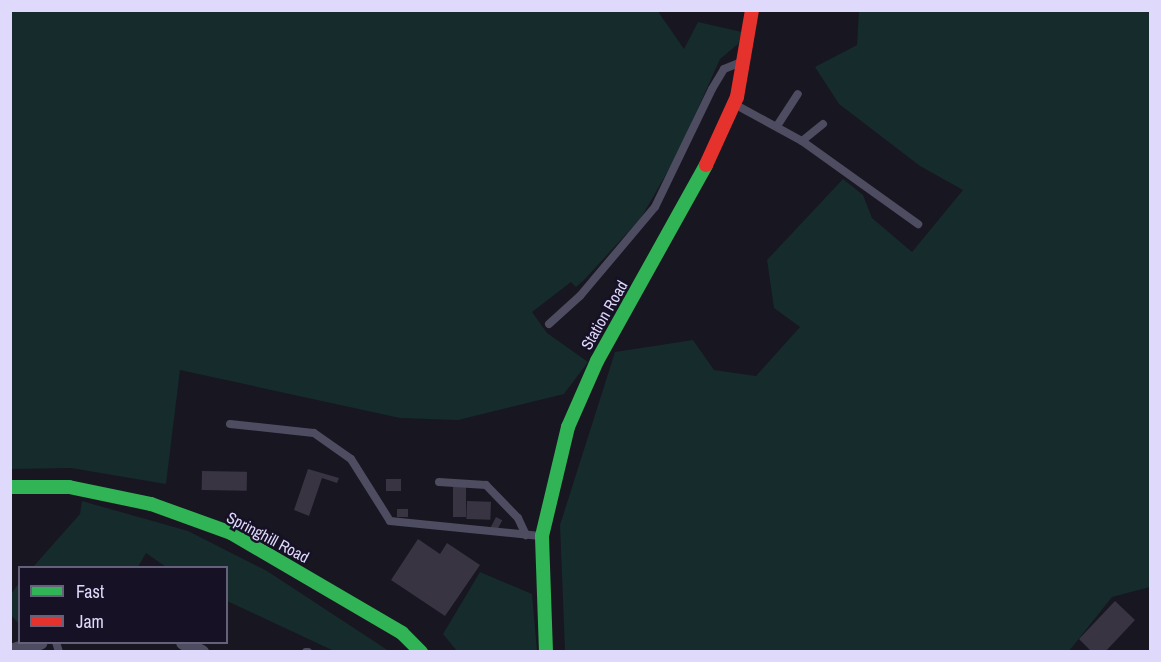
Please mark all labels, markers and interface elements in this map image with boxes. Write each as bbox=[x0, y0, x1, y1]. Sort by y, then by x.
street label: Station Road bbox=[577, 277, 631, 353]
street label: Springhill Road bbox=[224, 507, 312, 567]
legend bbox=[18, 566, 228, 644]
text: Fast bbox=[76, 579, 104, 604]
text: Jam bbox=[76, 609, 104, 634]

